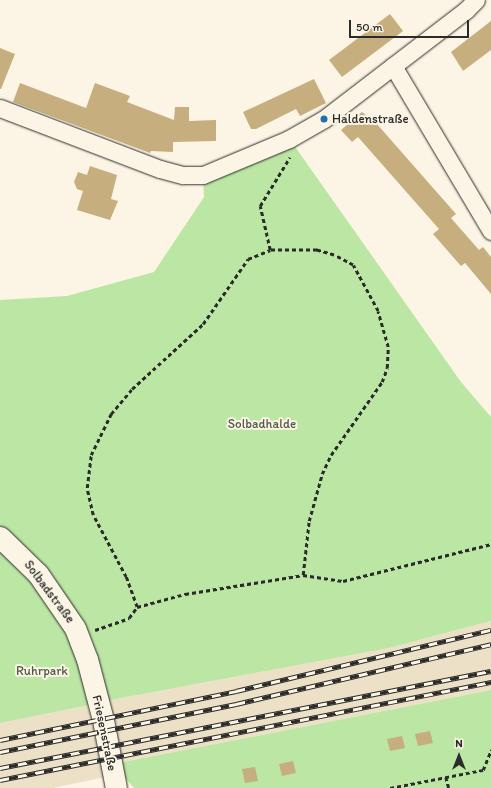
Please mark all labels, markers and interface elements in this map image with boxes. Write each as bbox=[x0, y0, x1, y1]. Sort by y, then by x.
scale bar bbox=[351, 12, 471, 38]
text: 50 m bbox=[356, 20, 382, 34]
place label: Haldenstraße bbox=[332, 111, 409, 127]
marker: Haldenstraße bbox=[319, 114, 329, 124]
park label: Solbadhalde bbox=[228, 416, 296, 432]
street label: Solbadstraße bbox=[20, 558, 78, 626]
park label: Ruhrpark bbox=[16, 663, 68, 679]
street label: Friesenstraße bbox=[88, 694, 120, 772]
north arrow bbox=[439, 736, 479, 776]
text: N bbox=[455, 737, 463, 750]

